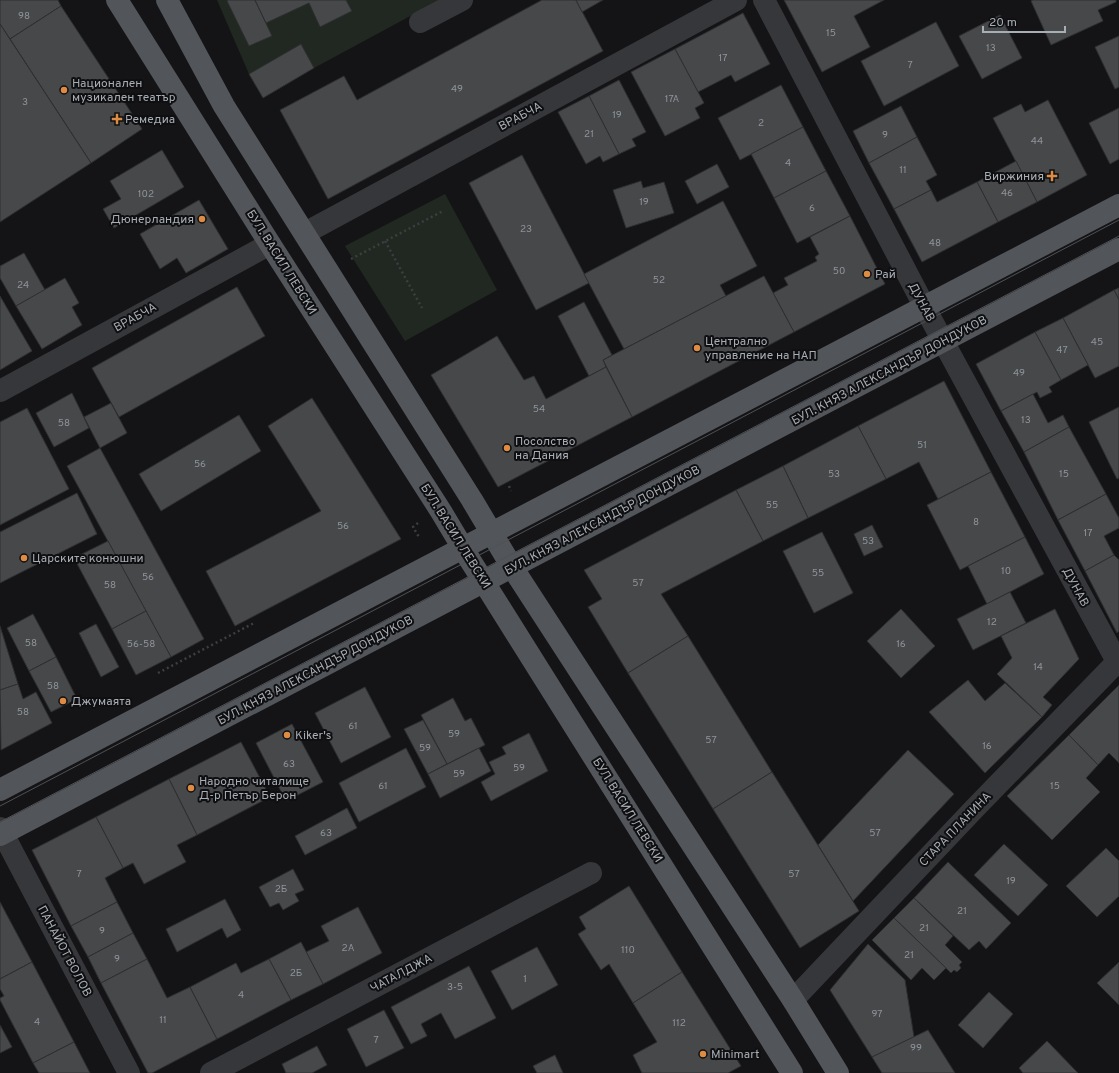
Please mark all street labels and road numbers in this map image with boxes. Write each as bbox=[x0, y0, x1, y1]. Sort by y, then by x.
street label: ВРАБЧА bbox=[496, 99, 545, 135]
street label: БУЛ. ВАСИЛ ЛЕВСКИ bbox=[242, 207, 320, 318]
street label: ДУНАВ bbox=[904, 280, 938, 325]
street label: ВРАБЧА bbox=[111, 300, 160, 336]
street label: БУЛ. КНЯЗ АЛЕКСАНДЪР ДОНДУКОВ bbox=[789, 312, 990, 429]
street label: БУЛ. КНЯЗ АЛЕКСАНДЪР ДОНДУКОВ bbox=[502, 462, 703, 579]
street label: БУЛ. ВАСИЛ ЛЕВСКИ bbox=[416, 481, 494, 592]
street label: ДУНАВ bbox=[1058, 565, 1092, 610]
street label: БУЛ. КНЯЗ АЛЕКСАНДЪР ДОНДУКОВ bbox=[215, 612, 416, 729]
street label: БУЛ. ВАСИЛ ЛЕВСКИ bbox=[588, 755, 666, 866]
street label: СТАРА ПЛАНИНА bbox=[916, 789, 995, 870]
street label: ПАНАЙОТ ВОЛОВ bbox=[33, 903, 95, 1000]
street label: ЧАТАЛДЖА bbox=[368, 951, 435, 997]

